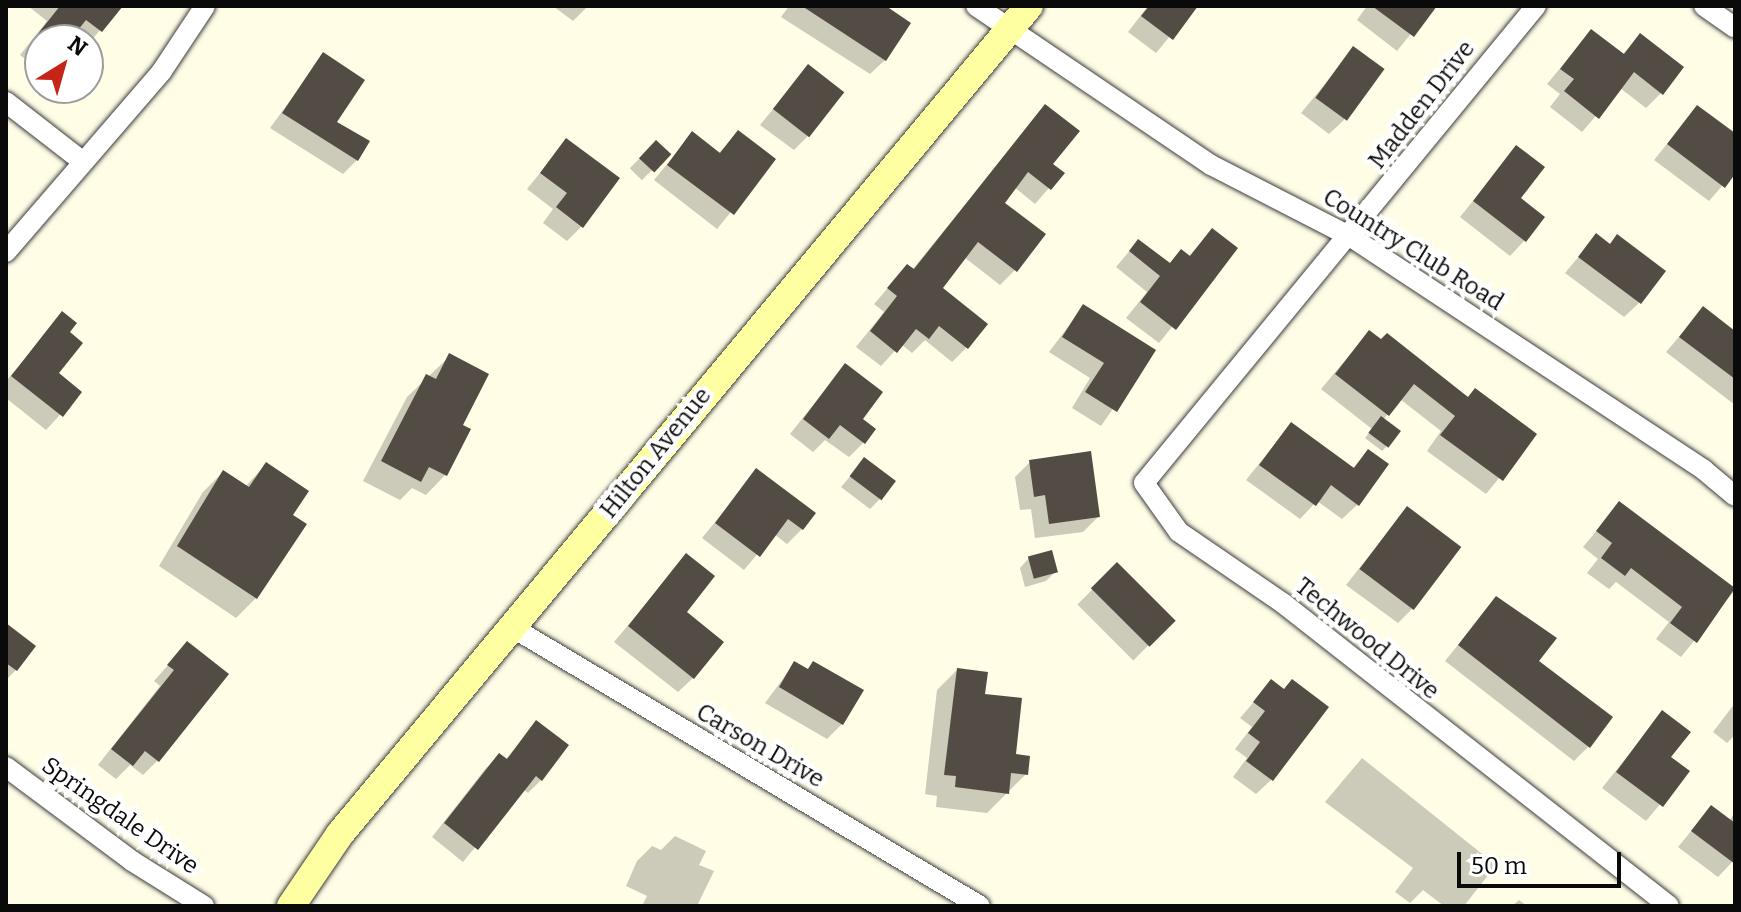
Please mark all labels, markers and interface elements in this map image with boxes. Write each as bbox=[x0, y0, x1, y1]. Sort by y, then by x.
north arrow bbox=[24, 24, 104, 104]
text: N bbox=[63, 30, 92, 62]
street label: Madden Drive bbox=[1363, 35, 1481, 175]
street label: Country Club Road bbox=[1317, 183, 1509, 317]
street label: Hilton Avenue bbox=[595, 382, 717, 524]
street label: Techwood Drive bbox=[1289, 572, 1445, 706]
street label: Carson Drive bbox=[691, 698, 829, 794]
street label: Springdale Drive bbox=[36, 751, 204, 881]
scale bar bbox=[1461, 836, 1625, 886]
text: 50 m bbox=[1471, 852, 1527, 880]

